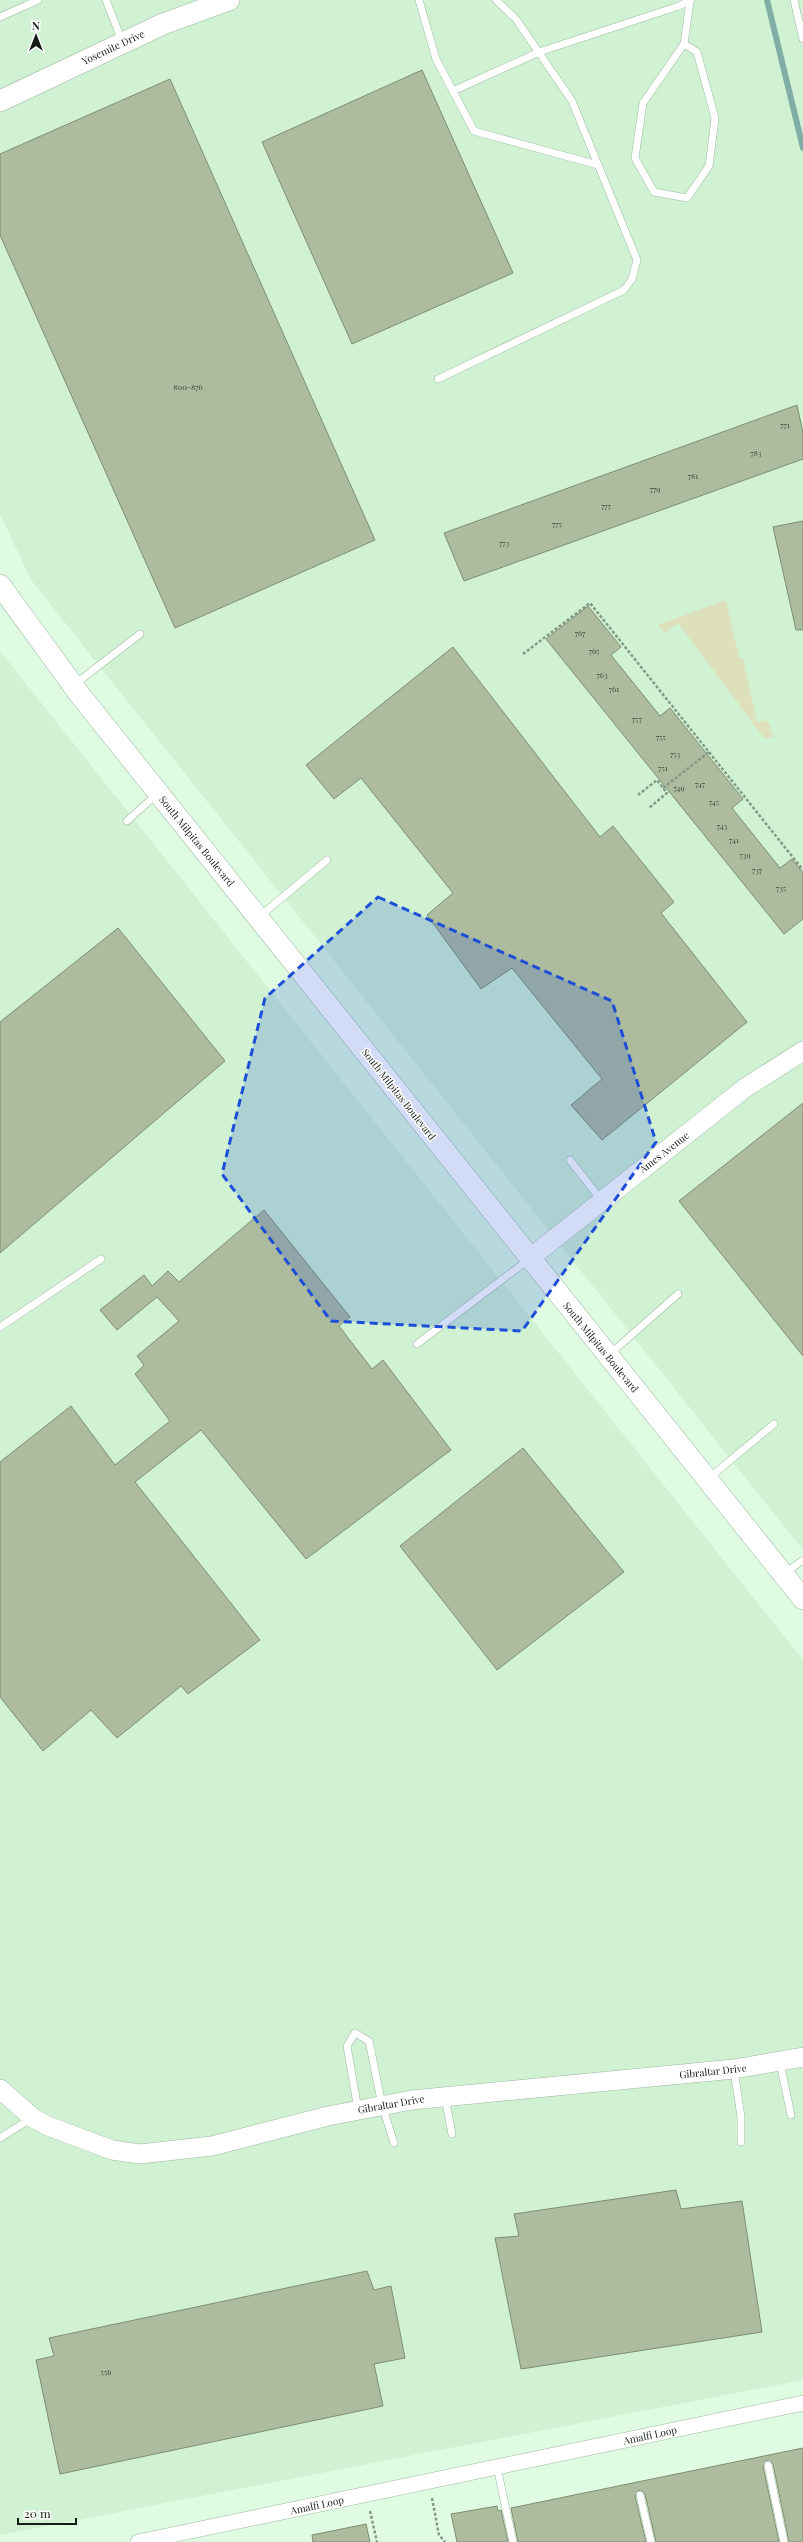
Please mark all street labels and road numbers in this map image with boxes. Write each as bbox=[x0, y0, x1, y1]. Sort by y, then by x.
street label: Yosemite Drive bbox=[78, 26, 147, 68]
street label: South Milpitas Boulevard bbox=[156, 793, 238, 889]
street label: South Milpitas Boulevard bbox=[359, 1045, 439, 1143]
street label: Ames Avenue bbox=[635, 1128, 692, 1177]
street label: South Milpitas Boulevard bbox=[560, 1299, 642, 1395]
street label: Gibraltar Drive bbox=[679, 2061, 747, 2081]
street label: Gibraltar Drive bbox=[356, 2091, 426, 2117]
street label: Amalfi Loop bbox=[621, 2422, 678, 2448]
street label: Amalfi Loop bbox=[288, 2492, 345, 2518]

